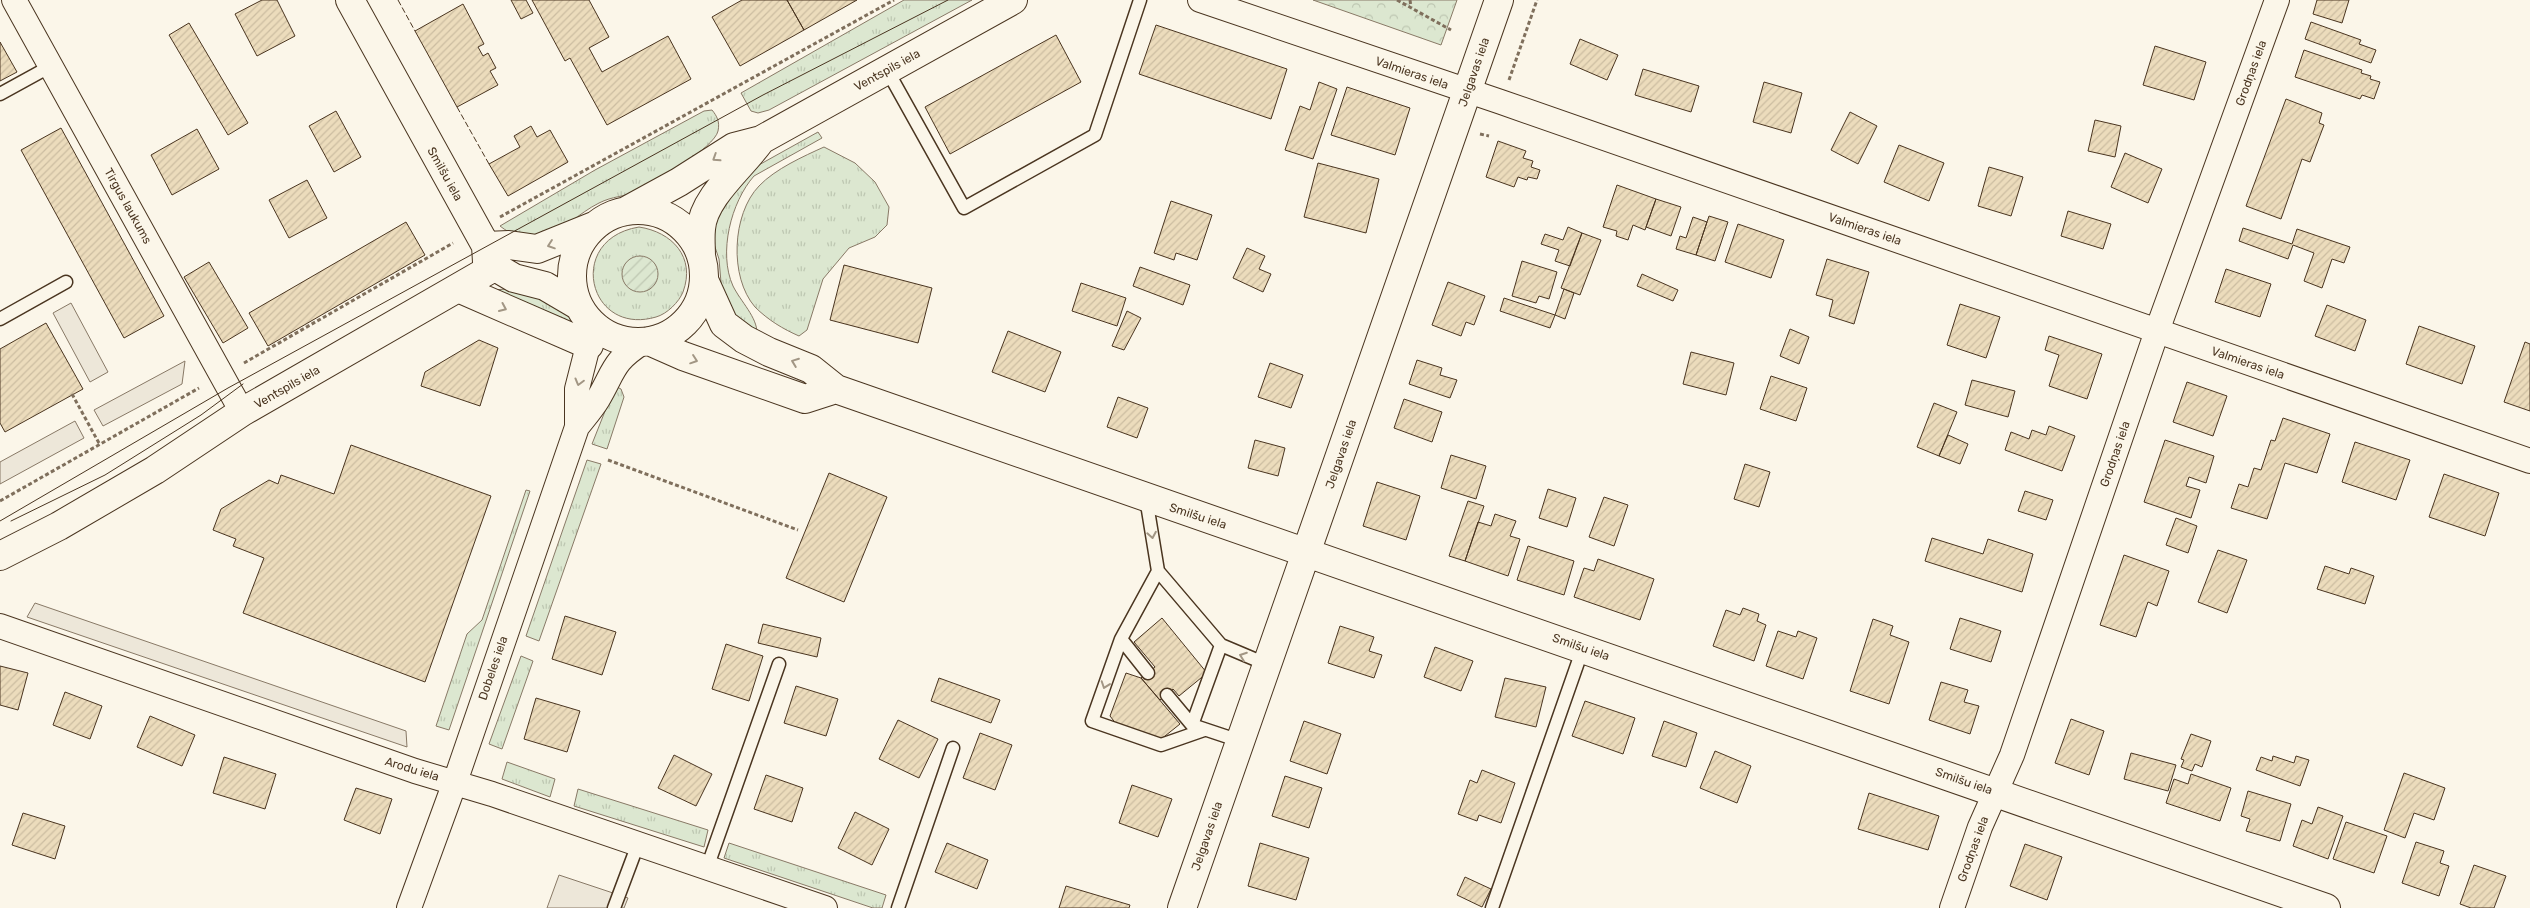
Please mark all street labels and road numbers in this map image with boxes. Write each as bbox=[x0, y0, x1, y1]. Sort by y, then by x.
street label: Jelgavas iela bbox=[1456, 36, 1492, 108]
street label: Grodņas iela bbox=[2233, 38, 2269, 108]
street label: Ventspils iela bbox=[852, 46, 922, 94]
street label: Valmieras iela bbox=[1374, 54, 1450, 92]
street label: Smilšu iela bbox=[424, 145, 466, 203]
street label: Tirgus laukums bbox=[101, 166, 155, 246]
street label: Valmieras iela bbox=[1827, 210, 1903, 248]
street label: Valmieras iela bbox=[2210, 344, 2286, 382]
street label: Ventspils iela bbox=[252, 363, 322, 411]
street label: Jelgavas iela bbox=[1323, 418, 1359, 490]
street label: Grodņas iela bbox=[2097, 419, 2133, 489]
street label: Smilšu iela bbox=[1168, 500, 1228, 532]
street label: Smilšu iela bbox=[1551, 631, 1611, 663]
street label: Dobeles iela bbox=[475, 634, 511, 702]
street label: Arodu iela bbox=[383, 754, 441, 784]
street label: Smilšu iela bbox=[1934, 765, 1994, 797]
street label: Jelgavas iela bbox=[1189, 800, 1225, 872]
street label: Grodņas iela bbox=[1955, 814, 1991, 884]

